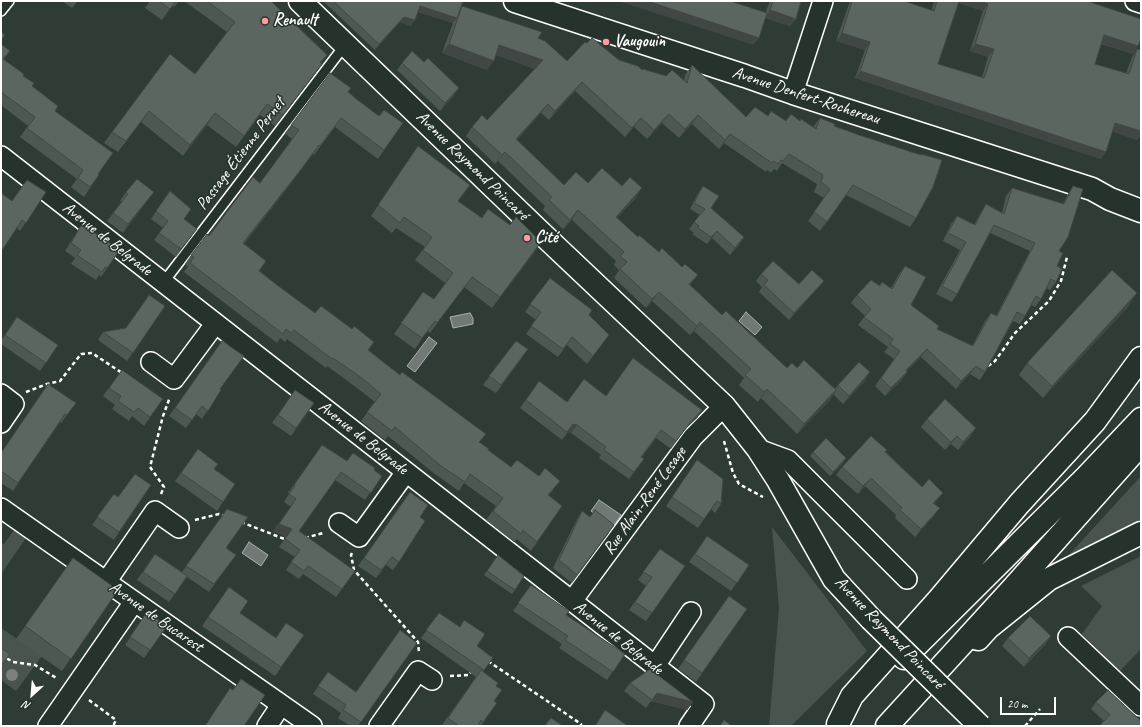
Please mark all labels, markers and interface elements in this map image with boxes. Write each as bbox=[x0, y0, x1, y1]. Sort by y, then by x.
place label: Renault bbox=[273, 11, 317, 31]
marker: Renault bbox=[260, 16, 270, 26]
place label: Vaugouin bbox=[614, 32, 665, 52]
marker: Vaugouin bbox=[601, 37, 611, 47]
street label: Avenue Denfert-Rochereau bbox=[730, 63, 882, 129]
street label: Passage Étienne Pernet bbox=[192, 94, 290, 214]
street label: Avenue Raymond Poincaré bbox=[411, 107, 533, 225]
street label: Avenue de Belgrade bbox=[58, 198, 156, 280]
place label: Cité bbox=[535, 228, 558, 248]
marker: Cité bbox=[522, 233, 532, 243]
street label: Avenue de Belgrade bbox=[314, 397, 412, 479]
street label: Rue Alain-René Lesage bbox=[599, 443, 691, 559]
street label: Avenue Raymond Poincaré bbox=[830, 572, 948, 694]
street label: Avenue de Bucarest bbox=[105, 577, 207, 657]
street label: Avenue de Belgrade bbox=[569, 597, 667, 679]
north arrow bbox=[12, 675, 52, 715]
scale bar bbox=[1002, 689, 1058, 715]
text: 20 m bbox=[1007, 696, 1027, 712]
text: N bbox=[21, 698, 33, 714]

